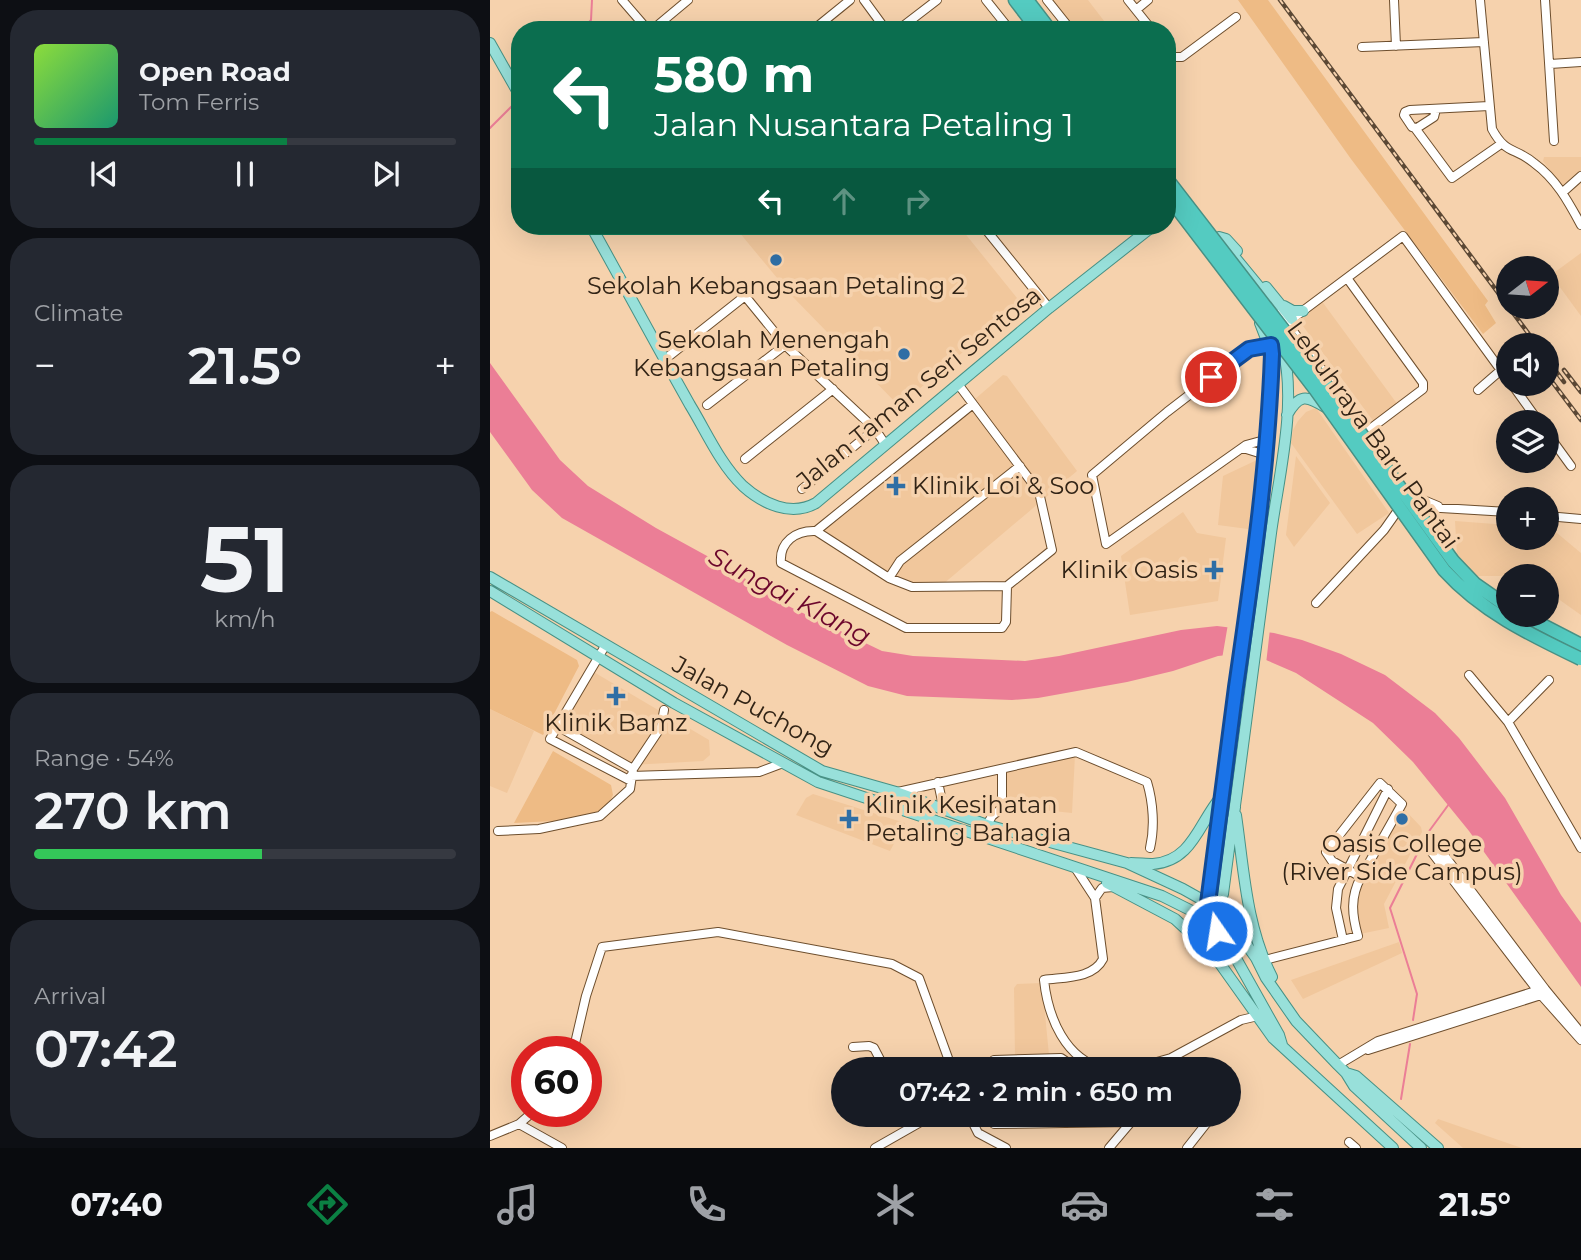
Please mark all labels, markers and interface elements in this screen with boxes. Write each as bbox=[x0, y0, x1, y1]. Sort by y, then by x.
text: 580 m bbox=[654, 45, 814, 104]
icon: left bbox=[539, 49, 630, 140]
text: Open Road bbox=[139, 56, 291, 88]
text: Tom Ferris bbox=[139, 88, 259, 116]
text: Jalan Nusantara Petaling 1 bbox=[654, 105, 1074, 144]
icon: previous bbox=[85, 155, 123, 193]
icon: pause bbox=[226, 155, 264, 193]
icon: next bbox=[367, 155, 405, 193]
icon: left bbox=[752, 182, 790, 220]
icon: ahead bbox=[825, 182, 863, 220]
icon: right bbox=[898, 182, 936, 220]
marker: Sekolah Kebangsaan Petaling 2 bbox=[768, 252, 784, 268]
north arrow bbox=[1496, 256, 1559, 318]
map controls bbox=[1496, 256, 1559, 627]
place label: Sekolah Kebangsaan Petaling 2 bbox=[587, 271, 965, 300]
street label: Jalan Taman Seri Sentosa bbox=[790, 280, 1047, 496]
text: Climate bbox=[34, 299, 123, 327]
street label: Lebuhraya Baru Pantai bbox=[1281, 315, 1466, 554]
place label: Sekolah Menengah Kebangsaan Petaling bbox=[633, 325, 890, 382]
button: sound bbox=[1496, 333, 1559, 396]
text: 21.5° bbox=[188, 334, 302, 397]
text: − bbox=[34, 342, 56, 389]
text: + bbox=[434, 342, 456, 389]
marker: Sekolah Menengah Kebangsaan Petaling bbox=[896, 346, 912, 362]
pin bbox=[1181, 347, 1241, 407]
icon: arrive bbox=[1192, 358, 1230, 396]
button: layers bbox=[1496, 410, 1559, 473]
place label: Klinik Loi & Soo bbox=[912, 471, 1094, 500]
marker: Klinik Loi & Soo bbox=[886, 476, 906, 496]
button: + bbox=[1496, 487, 1559, 550]
text: 51 bbox=[200, 504, 290, 615]
water label: Sungai Klang bbox=[704, 540, 876, 652]
place label: Klinik Oasis bbox=[1061, 555, 1198, 584]
marker: Klinik Oasis bbox=[1204, 560, 1224, 580]
button: − bbox=[1496, 564, 1559, 627]
text: km/h bbox=[214, 605, 276, 633]
street label: Jalan Puchong bbox=[667, 649, 839, 762]
marker: Klinik Bamz bbox=[606, 686, 626, 706]
place label: Klinik Bamz bbox=[544, 708, 688, 737]
text: Range · 54% bbox=[34, 744, 174, 772]
text: 270 km bbox=[34, 779, 232, 842]
place label: Klinik Kesihatan Petaling Bahagia bbox=[865, 790, 1071, 847]
marker: Klinik Kesihatan Petaling Bahagia bbox=[839, 809, 859, 829]
marker: Oasis College (River Side Campus) bbox=[1394, 811, 1410, 827]
place label: Oasis College (River Side Campus) bbox=[1281, 829, 1523, 886]
position arrow bbox=[1180, 894, 1254, 968]
text: Arrival bbox=[34, 982, 107, 1010]
text: 07:42 bbox=[34, 1017, 178, 1080]
speed limit sign: 60 bbox=[511, 1036, 602, 1127]
text: 07:42 · 2 min · 650 m bbox=[899, 1076, 1173, 1108]
icon: directions bbox=[303, 1180, 352, 1229]
icon: music bbox=[493, 1180, 542, 1229]
icon: phone bbox=[682, 1180, 731, 1229]
icon: climate bbox=[871, 1180, 920, 1229]
icon: car bbox=[1060, 1180, 1109, 1229]
icon: filters bbox=[1250, 1180, 1299, 1229]
text: 07:40 bbox=[70, 1185, 163, 1224]
text: 21.5° bbox=[1439, 1185, 1511, 1224]

